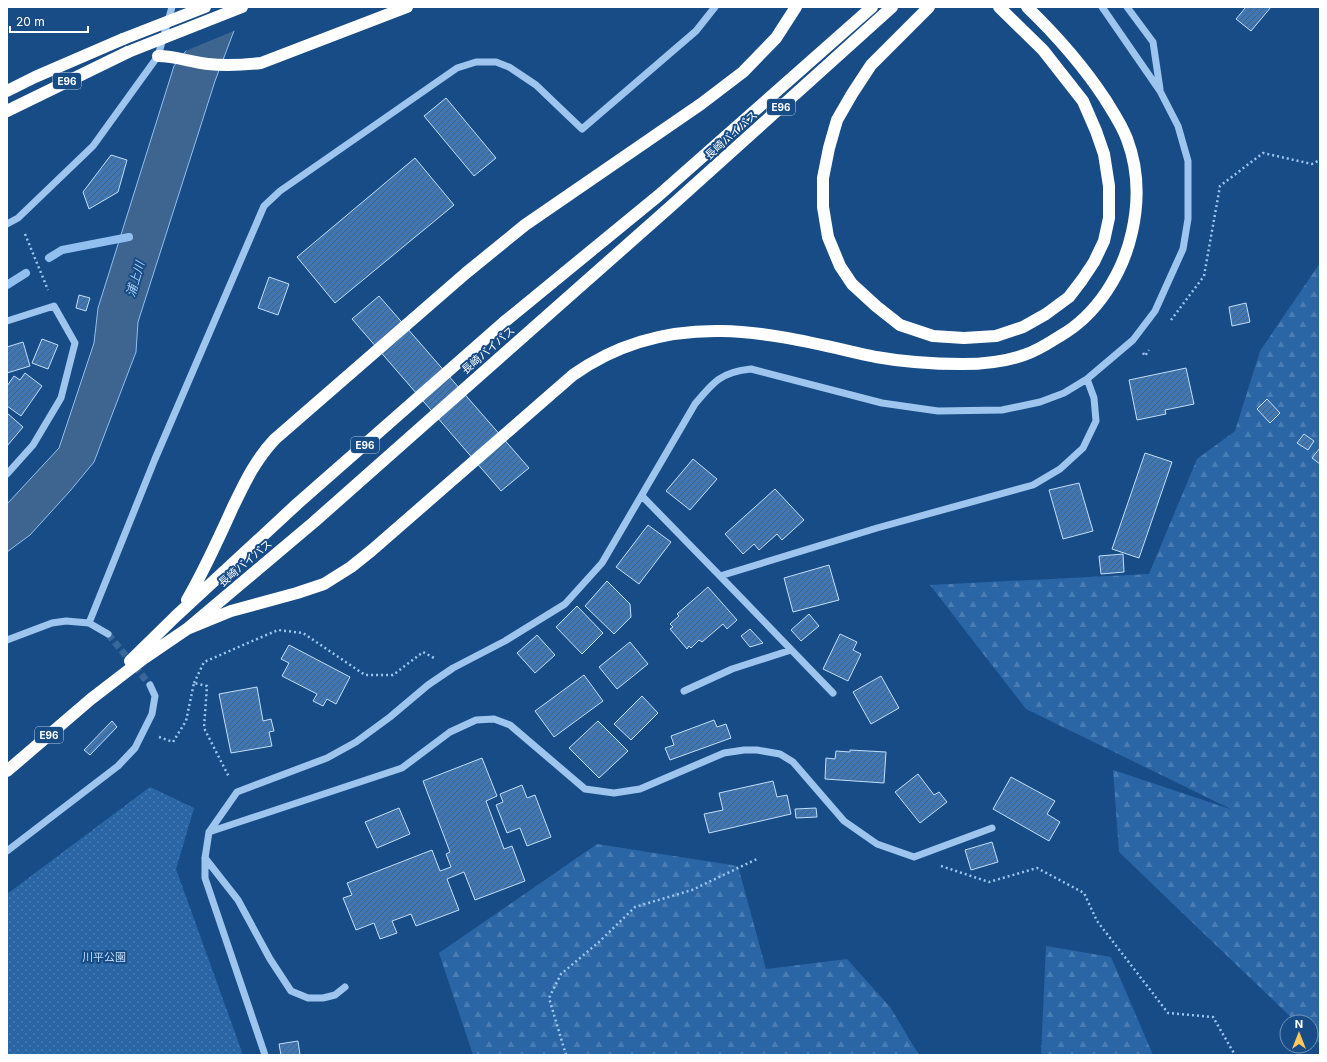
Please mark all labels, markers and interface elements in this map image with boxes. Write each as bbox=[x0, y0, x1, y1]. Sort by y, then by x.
scale bar bbox=[10, 8, 88, 34]
text: 20 m bbox=[16, 14, 45, 29]
road number: E96 bbox=[53, 73, 81, 89]
road number: E96 bbox=[767, 99, 795, 115]
street label: 長崎バイパス bbox=[702, 108, 760, 162]
water label: 浦上川 bbox=[123, 258, 148, 298]
street label: 長崎バイパス bbox=[459, 323, 517, 377]
road number: E96 bbox=[351, 437, 379, 453]
street label: 長崎バイパス bbox=[215, 536, 275, 590]
road number: E96 bbox=[35, 727, 63, 743]
park label: 川平公園 bbox=[82, 950, 126, 964]
north arrow bbox=[1279, 1014, 1319, 1054]
text: N bbox=[1295, 1017, 1303, 1031]

